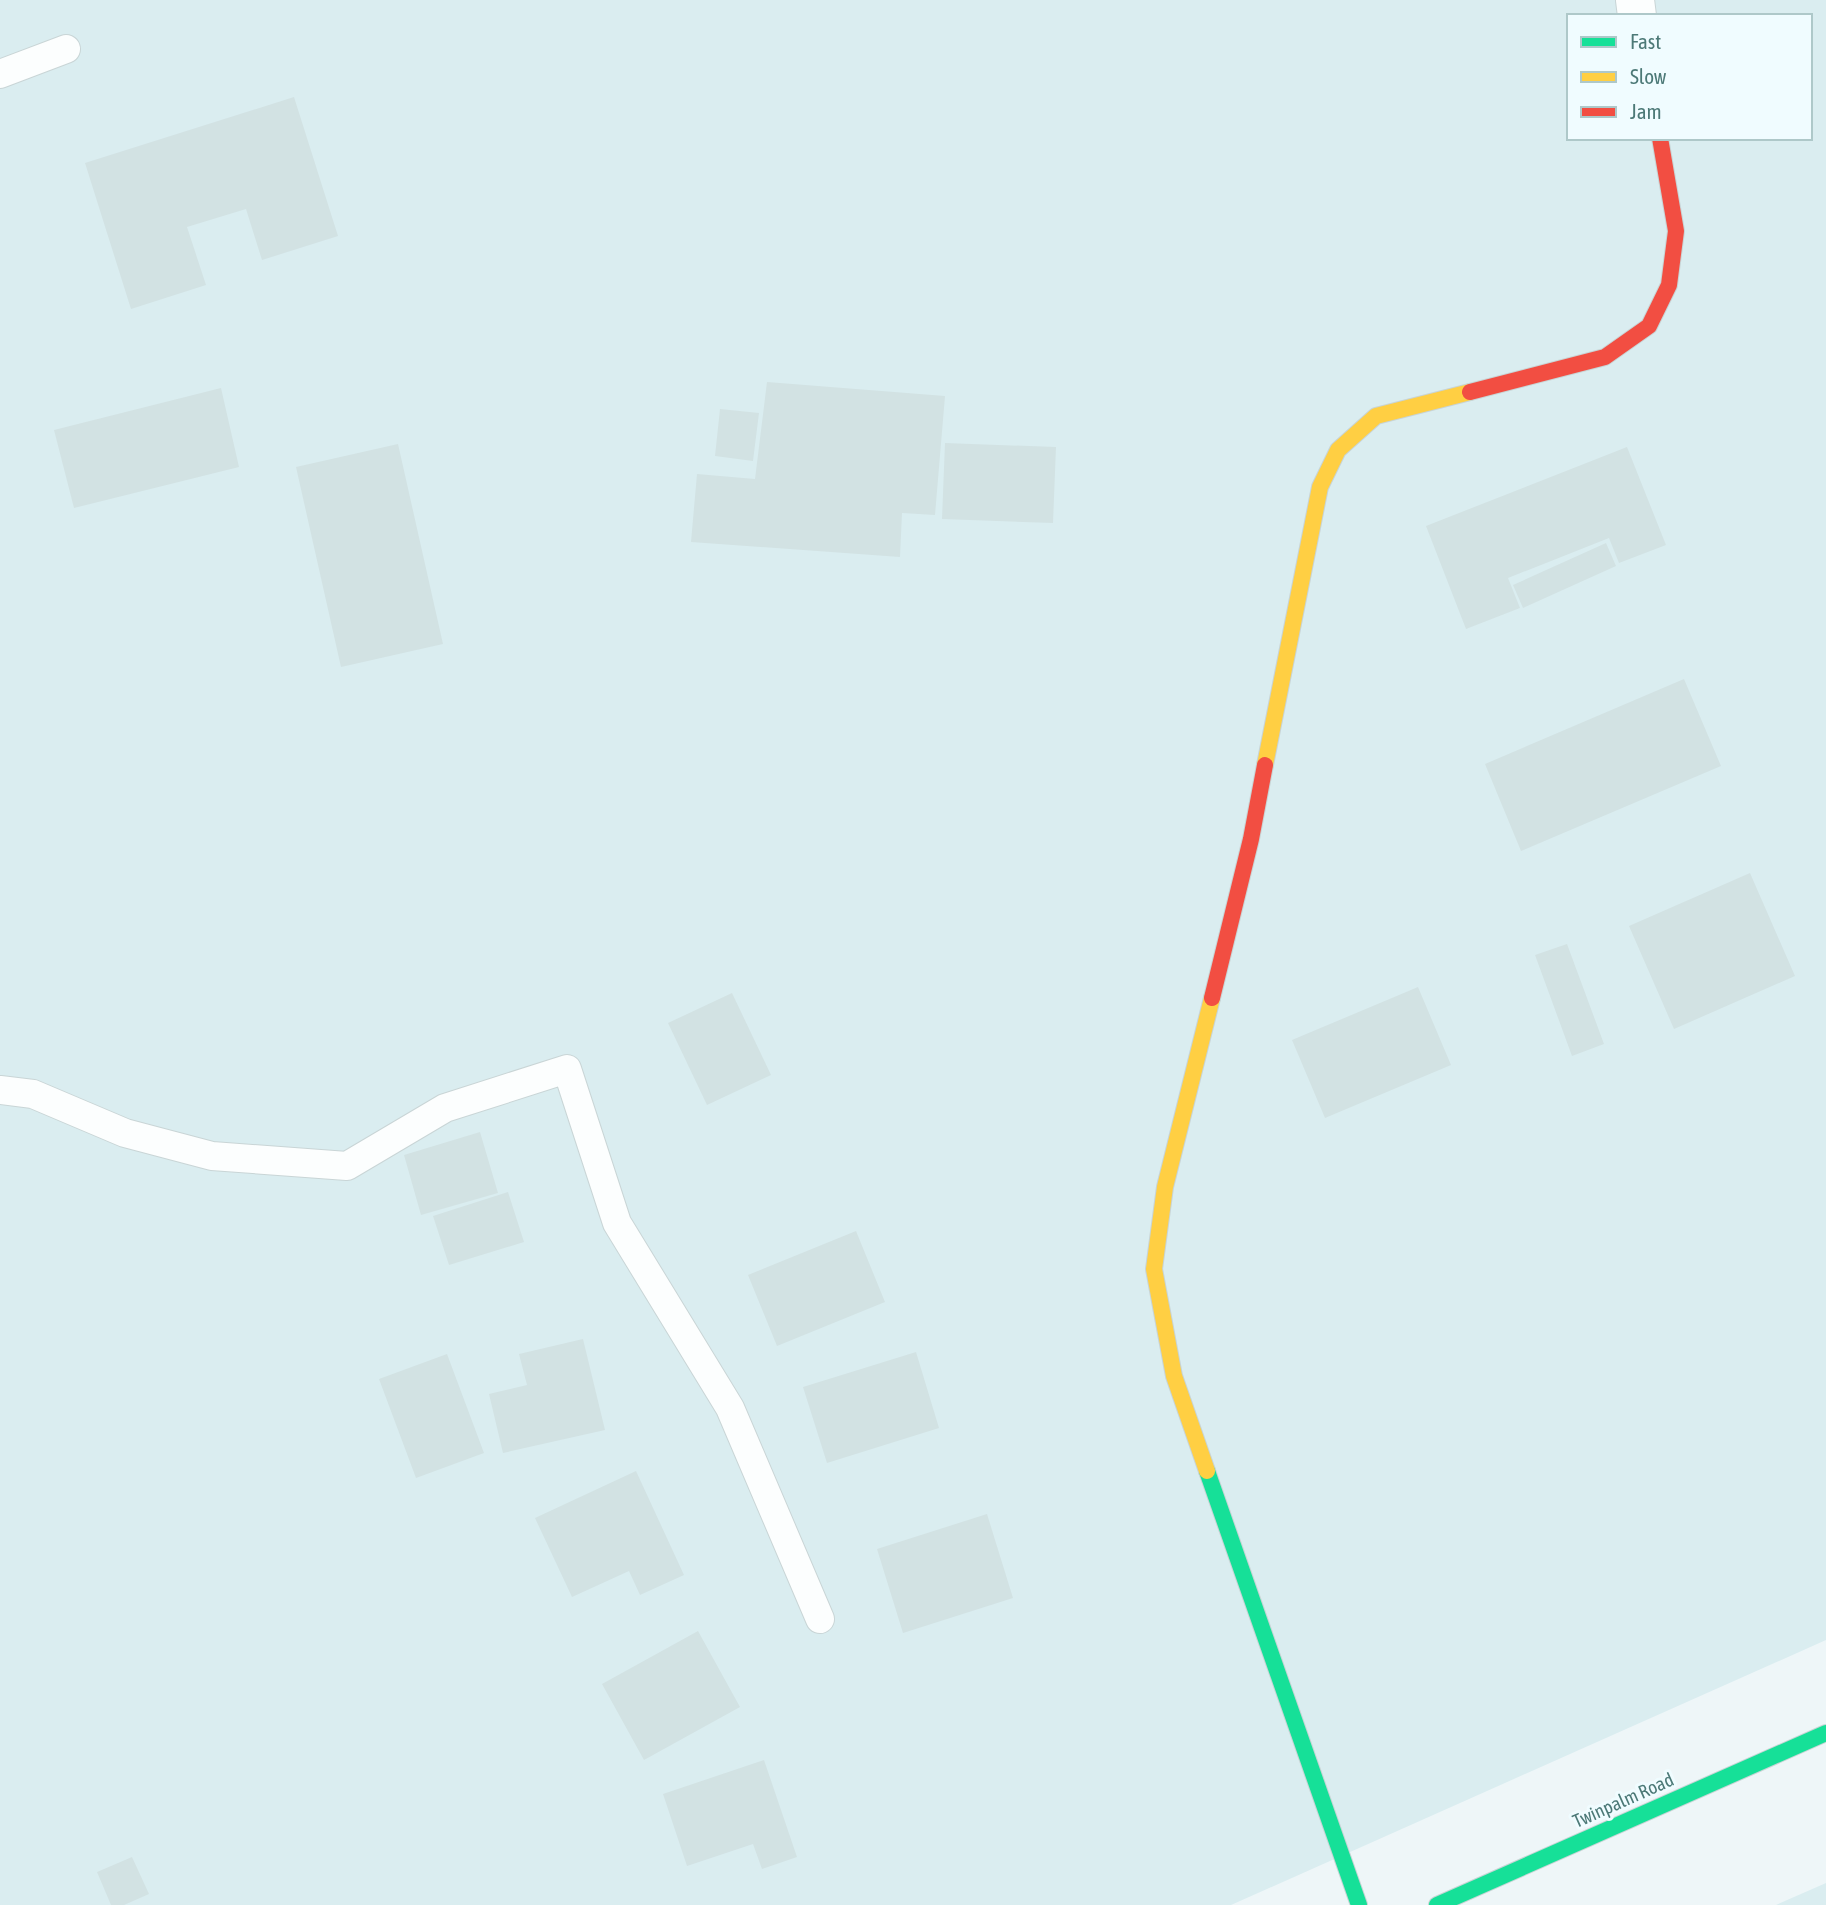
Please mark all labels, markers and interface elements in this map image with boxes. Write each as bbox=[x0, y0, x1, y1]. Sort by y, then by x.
legend bbox=[1567, 14, 1812, 140]
text: Fast bbox=[1630, 29, 1661, 53]
text: Slow bbox=[1630, 64, 1667, 88]
text: Jam bbox=[1630, 99, 1662, 123]
street label: Twinpalm Road bbox=[1569, 1768, 1677, 1832]

